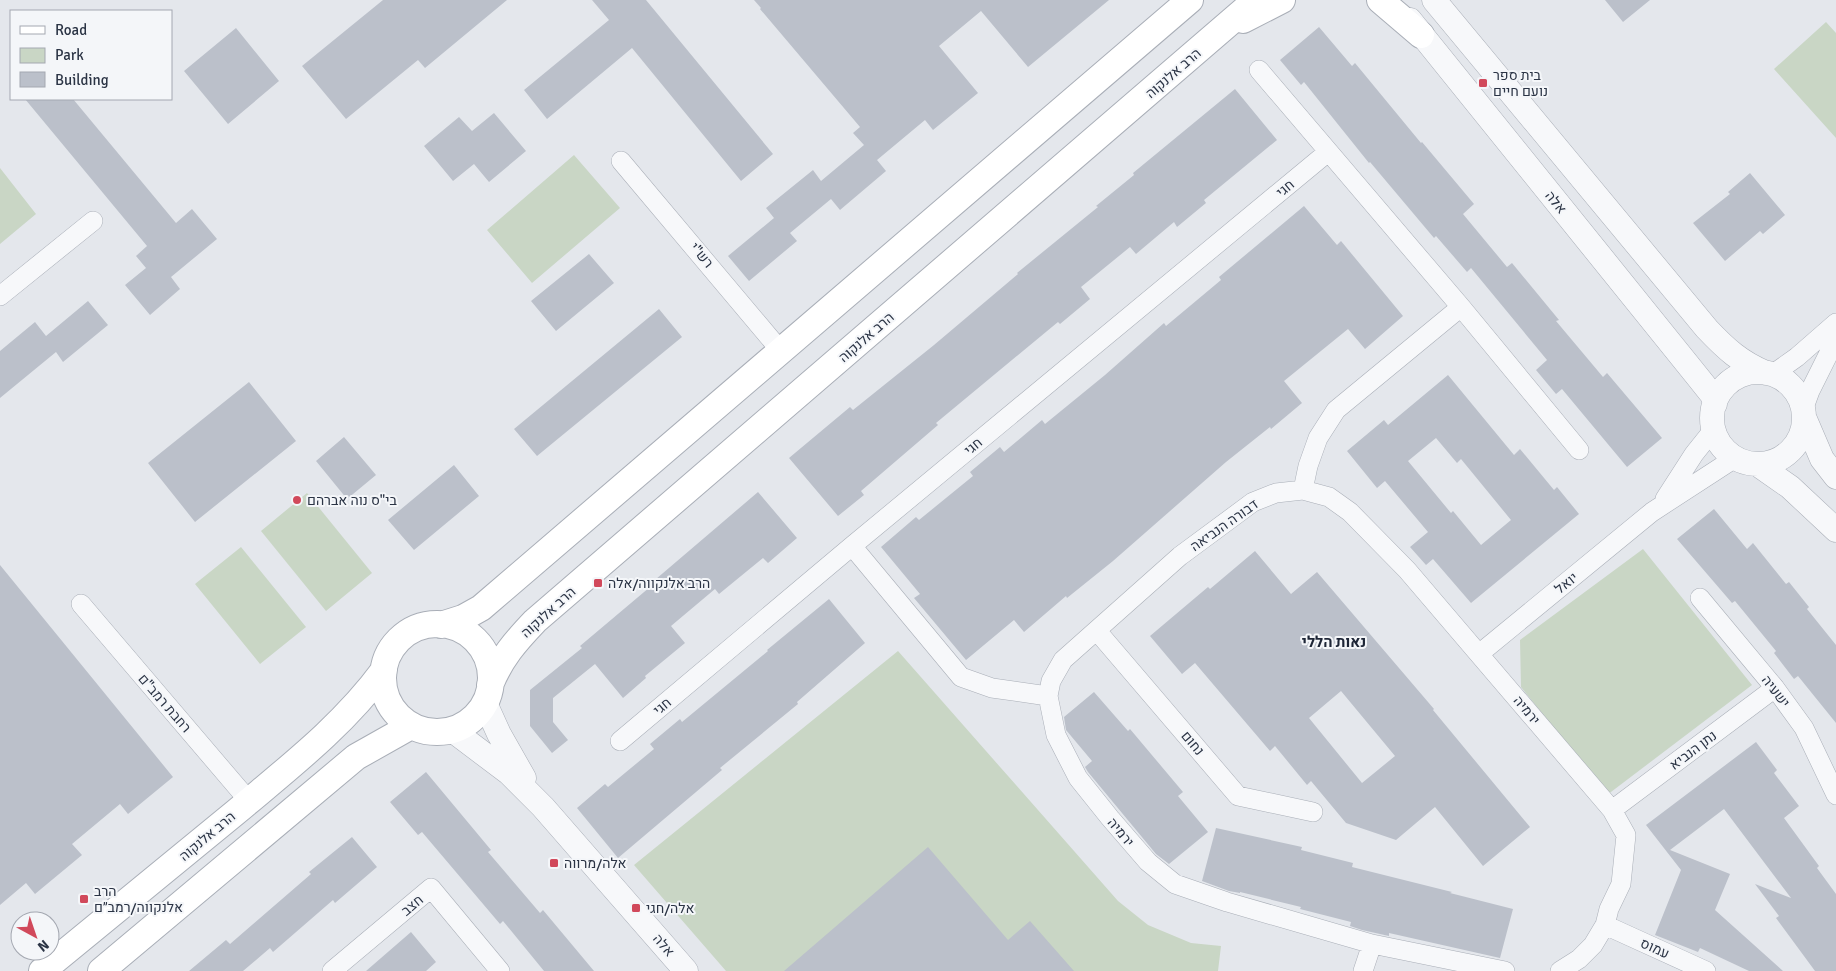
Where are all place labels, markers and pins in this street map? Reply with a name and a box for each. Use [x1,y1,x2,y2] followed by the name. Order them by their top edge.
[1493,67,1548,100] place label: בית ספר נועם חיים
[1477,77,1489,89] marker: בית ספר נועם חיים
[307,492,397,509] place label: בי"ס נוה אברהם
[291,494,303,506] marker: בי"ס נוה אברהם
[608,575,710,592] place label: הרב אלנקווה/אלה
[592,577,604,589] marker: הרב אלנקווה/אלה
[564,855,627,872] place label: אלה/מרווה
[548,857,560,869] marker: אלה/מרווה
[94,883,183,916] place label: הרב אלנקווה/רמב״ם
[78,893,90,905] marker: הרב אלנקווה/רמב״ם
[646,900,694,917] place label: אלה/חגי
[630,902,642,914] marker: אלה/חגי

